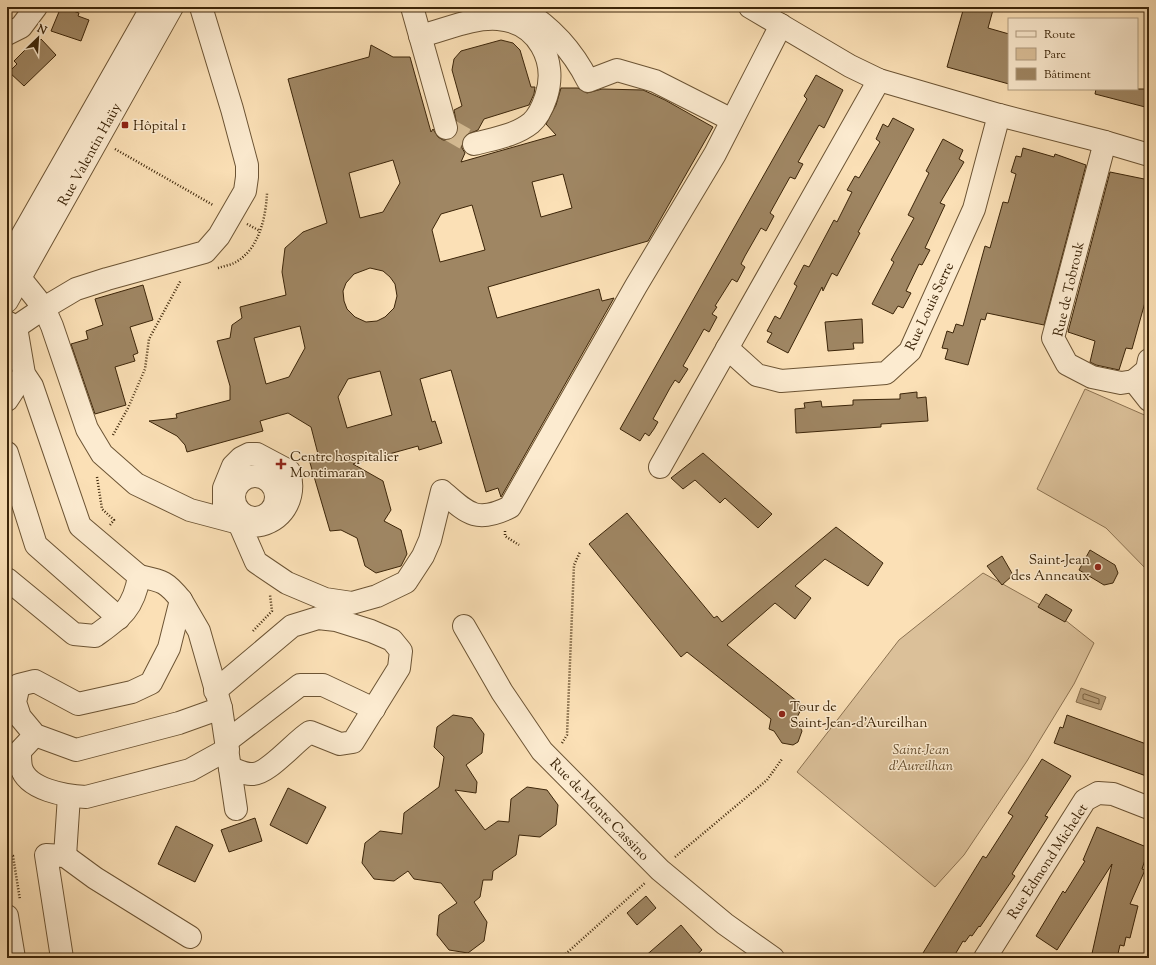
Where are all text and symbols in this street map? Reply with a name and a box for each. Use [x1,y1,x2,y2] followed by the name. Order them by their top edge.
[18,18,58,58] north arrow
[1008,18,1138,90] legend
[34,20,49,39] text: N
[1044,26,1076,44] text: Route
[1044,46,1066,64] text: Parc
[1044,66,1091,84] text: Bâtiment
[54,100,127,210] street label: Rue Valentin Haüy
[133,117,186,137] place label: Hôpital 1
[120,120,130,130] marker: Hôpital 1
[1049,240,1091,339] street label: Rue de Tobrouk
[902,259,960,354] street label: Rue Louis Serre
[290,448,400,484] place label: Centre hospitalier Montimaran
[275,458,287,470] marker: Centre hospitalier Montimaran
[1011,551,1090,587] place label: Saint-Jean des Anneaux
[1093,562,1103,572] marker: Saint-Jean des Anneaux
[790,698,927,734] place label: Tour de Saint-Jean-d'Aureilhan
[777,709,787,719] marker: Tour de Saint-Jean-d'Aureilhan
[889,741,954,777] park label: Saint-Jean d'Aureilhan
[544,755,653,866] street label: Rue de Monte Cassino
[1004,800,1094,924] street label: Rue Edmond Michelet

